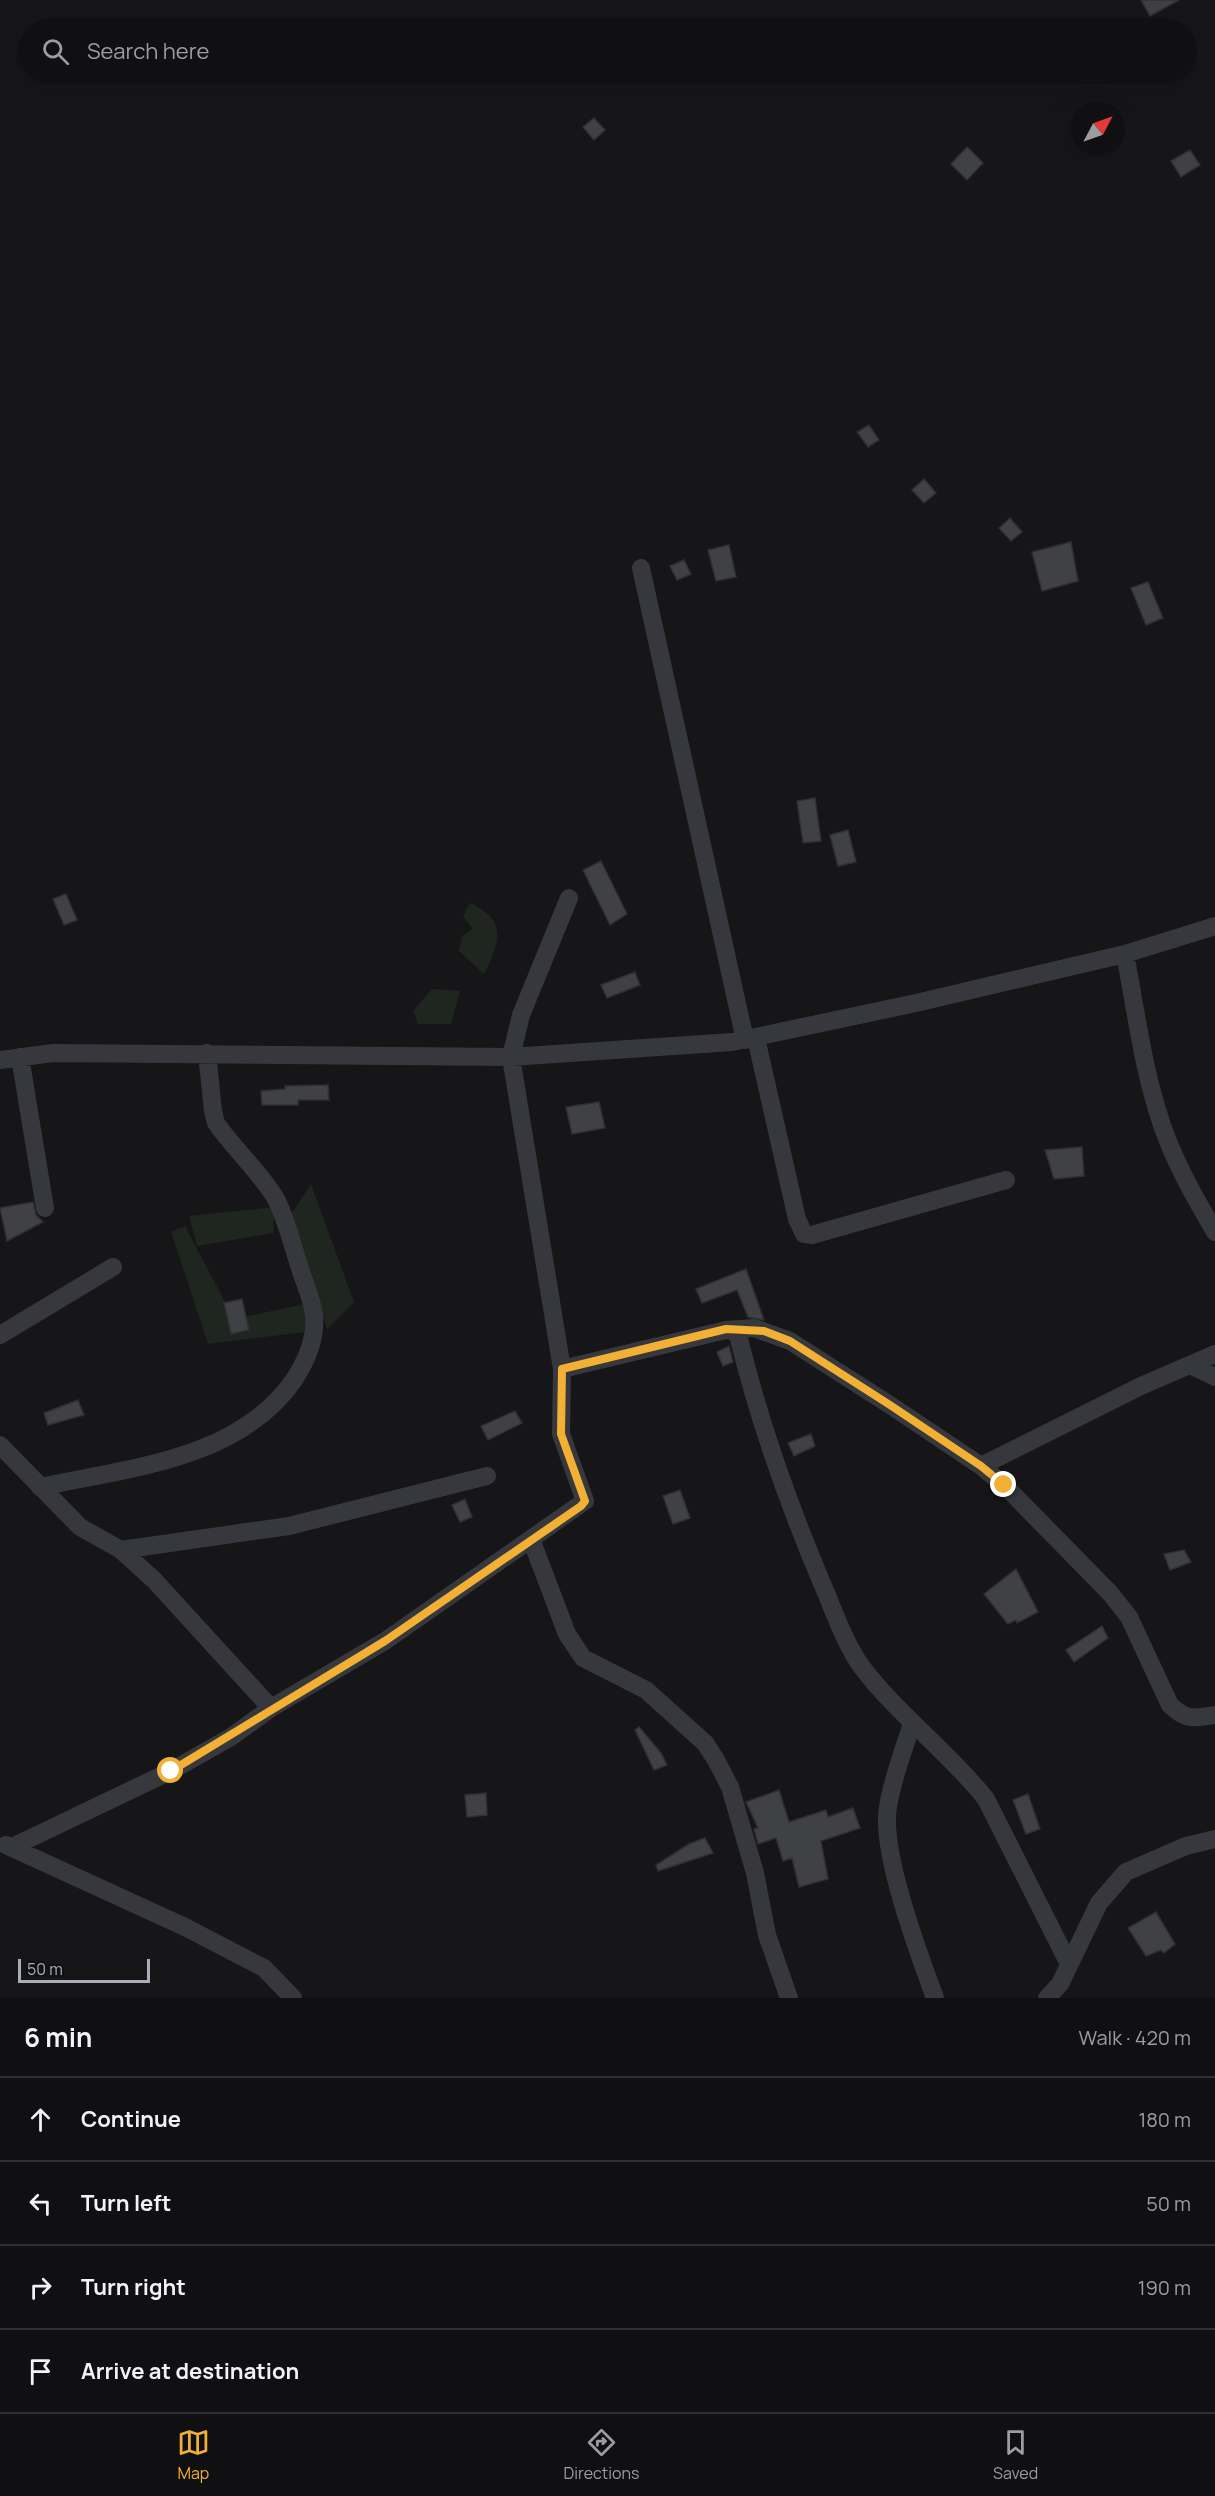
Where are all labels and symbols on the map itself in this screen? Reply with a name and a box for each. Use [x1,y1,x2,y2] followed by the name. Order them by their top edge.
[1071,102,1125,156] north arrow
[990,1471,1016,1497] route end
[157,1757,183,1783] route start
[18,1956,150,1984] scale bar

